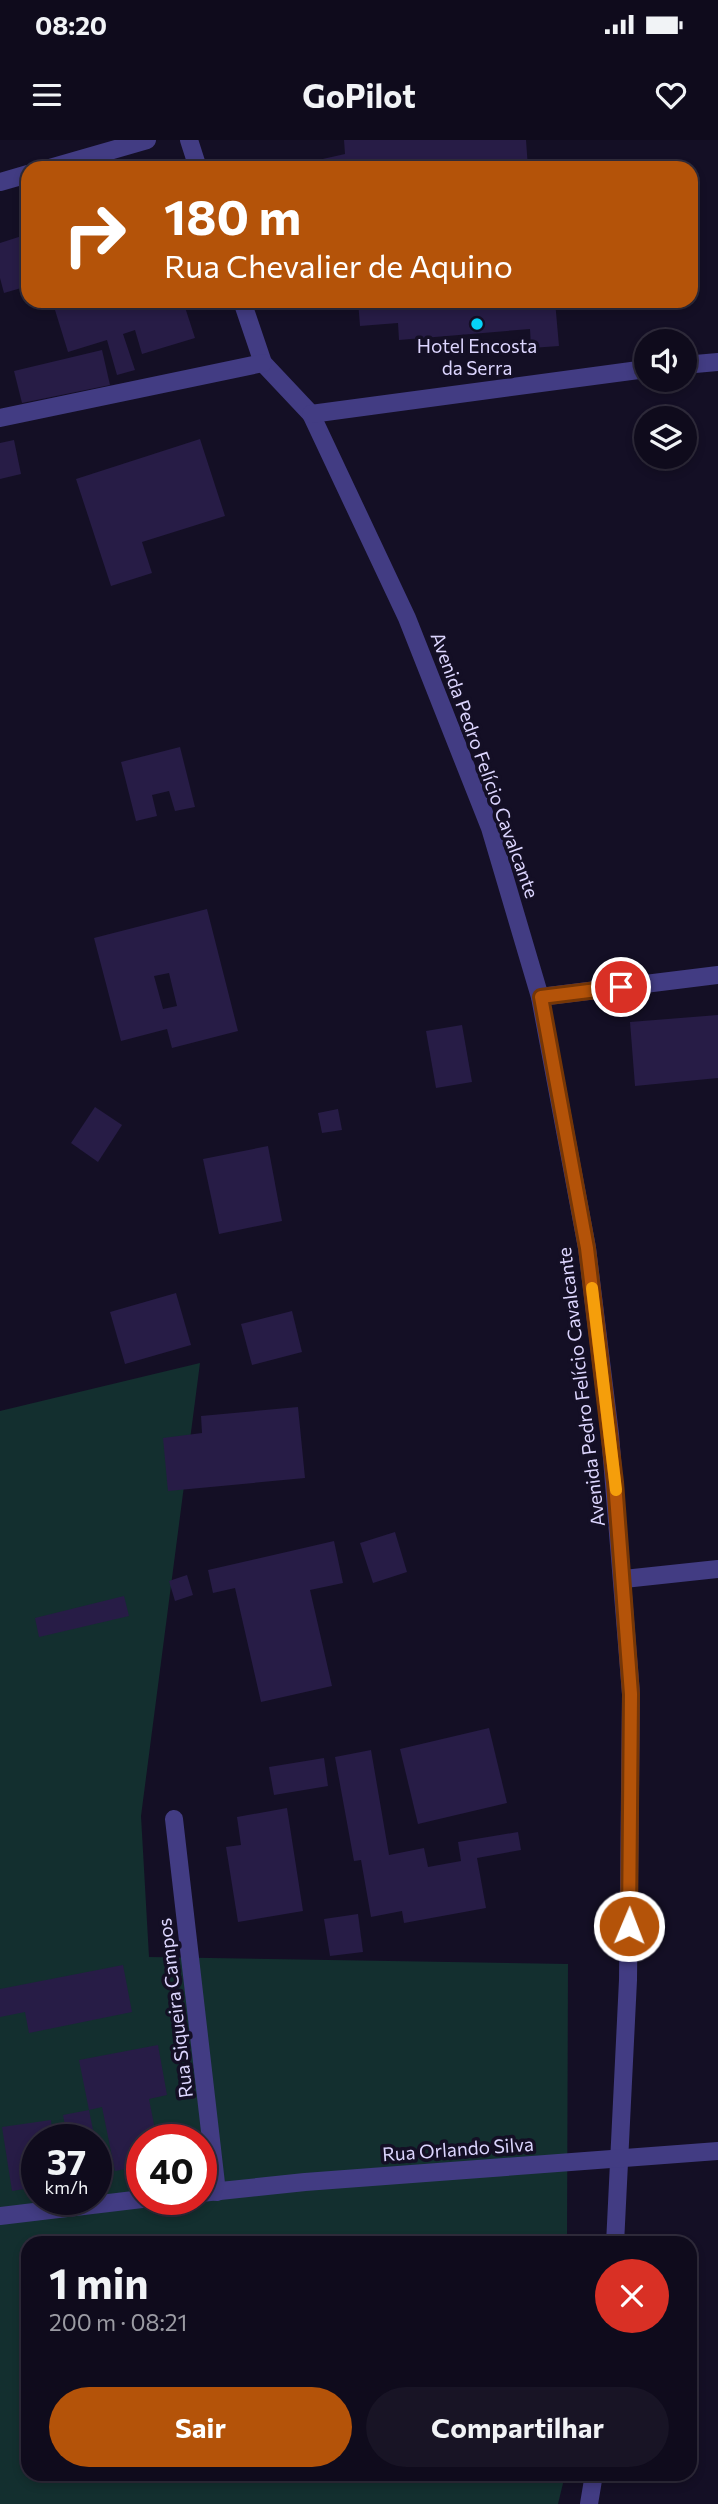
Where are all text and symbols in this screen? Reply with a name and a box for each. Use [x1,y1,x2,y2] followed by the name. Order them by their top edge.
[35,9,107,40] text: 08:20
[302,75,416,115] text: GoPilot
[28,76,66,114] icon: menu
[652,76,690,114] icon: heart
[164,185,301,245] text: 180 m
[49,189,140,280] icon: right
[164,245,513,285] text: Rua Chevalier de Aquino
[469,316,485,332] marker: Hotel Encosta da Serra
[634,329,697,469] map controls
[634,329,697,392] button: sound
[417,334,537,379] place label: Hotel Encosta da Serra
[634,406,697,469] button: layers
[427,629,544,901] street label: Avenida Pedro Felício Cavalcante
[591,957,651,1017] pin
[602,968,640,1006] icon: arrive
[552,1246,609,1528] street label: Avenida Pedro Felício Cavalcante
[592,1889,666,1963] position arrow
[152,1917,197,2099] street label: Rua Siqueira Campos
[126,2124,217,2215] speed limit sign: 40
[381,2132,535,2165] street label: Rua Orlando Silva
[47,2139,86,2182] text: 37
[45,2176,88,2198] text: km/h
[49,2256,149,2308] text: 1 min
[595,2259,669,2333] button: close
[49,2308,187,2336] text: 200 m · 08:21
[49,2387,352,2467] button: Sair
[366,2387,669,2467] button: Compartilhar

